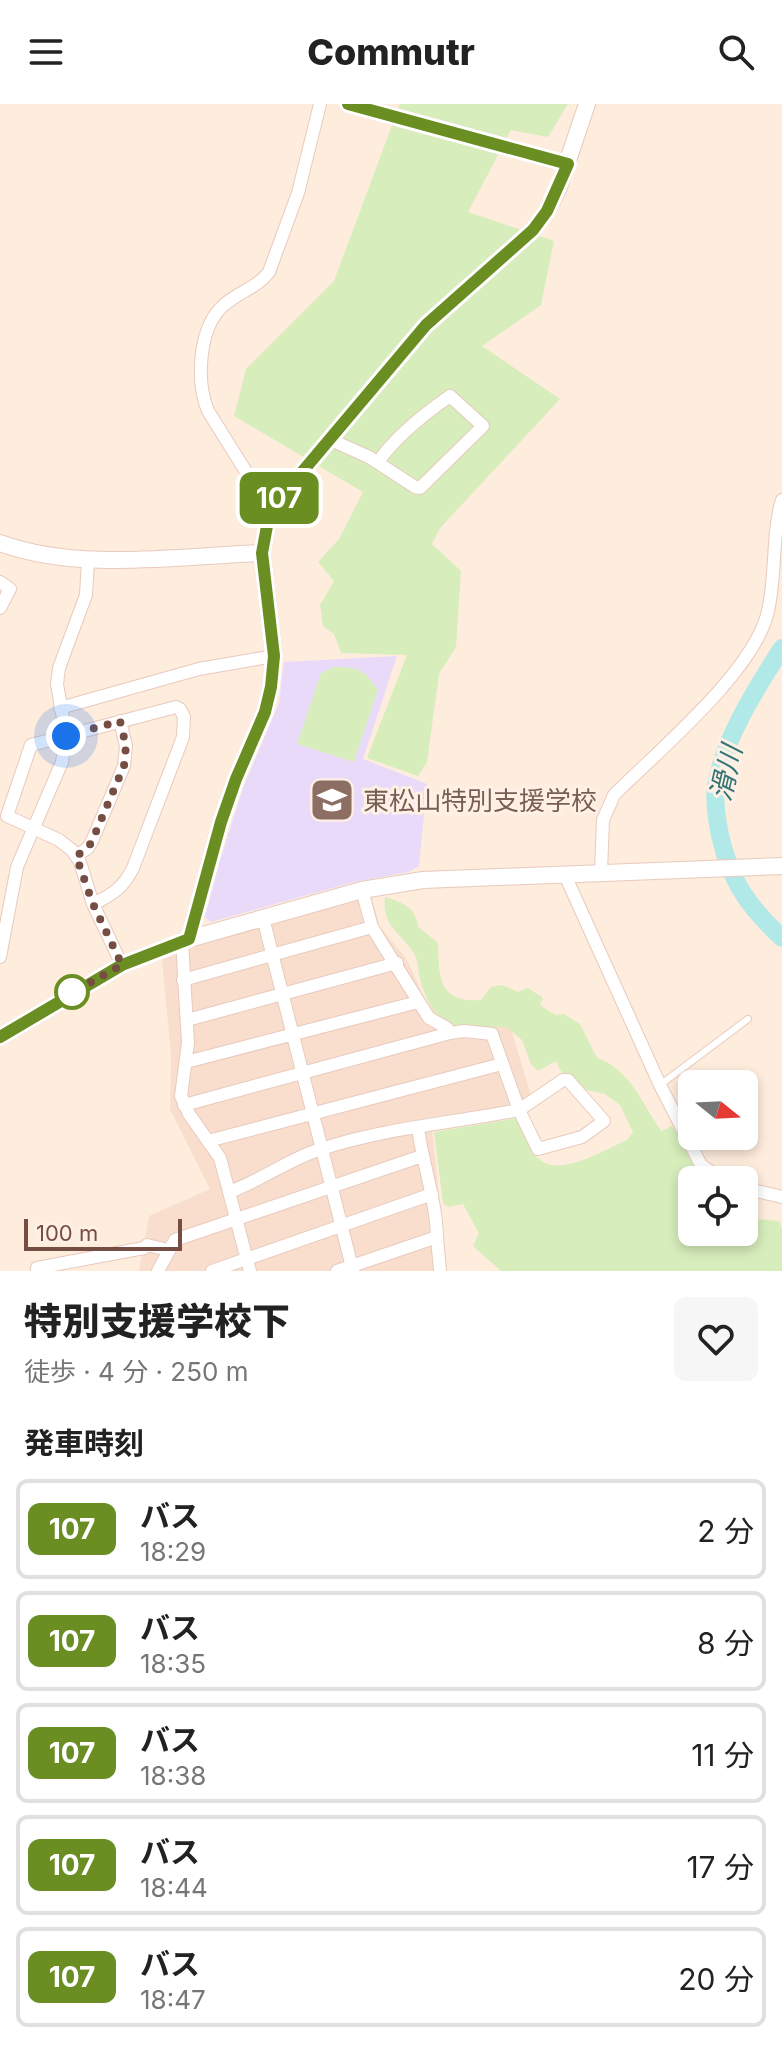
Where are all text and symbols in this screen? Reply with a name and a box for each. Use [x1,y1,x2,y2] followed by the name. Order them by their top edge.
[24,30,68,74] icon: menu
[307,30,475,74] text: Commutr
[714,30,758,74] icon: search
[233,472,325,524] line badge: 107
[256,481,302,515] text: 107
[46,716,86,756] your location
[703,739,750,804] water label: 滑川
[308,776,356,824] school or university icon: 東松山特別支援学校
[363,785,597,816] place label: 東松山特別支援学校
[55,975,89,1009] unlabelled marker
[678,1070,758,1150] north arrow
[678,1070,758,1246] map controls
[678,1166,758,1246] button: locate
[24,1215,182,1251] scale bar
[36,1220,98,1246] text: 100 m
[674,1297,758,1381] button: heart
[24,1298,290,1344] text: 特別支援学校下
[24,1356,249,1387] text: 徒歩 · 4 分 · 250 m
[24,1425,144,1461] text: 発車時刻
[140,1498,200,1534] text: バス
[49,1512,95,1546] text: 107
[697,1513,754,1549] text: 2 分
[140,1536,206,1567] text: 18:29
[140,1610,200,1646] text: バス
[49,1624,95,1658] text: 107
[697,1625,754,1661] text: 8 分
[140,1648,206,1679] text: 18:35
[140,1722,200,1758] text: バス
[49,1736,95,1770] text: 107
[691,1737,754,1773] text: 11 分
[140,1760,206,1791] text: 18:38
[140,1834,200,1870] text: バス
[49,1848,95,1882] text: 107
[686,1849,754,1885] text: 17 分
[140,1872,208,1903] text: 18:44
[140,1946,200,1982] text: バス
[49,1960,95,1994] text: 107
[678,1961,754,1997] text: 20 分
[140,1984,206,2015] text: 18:47

